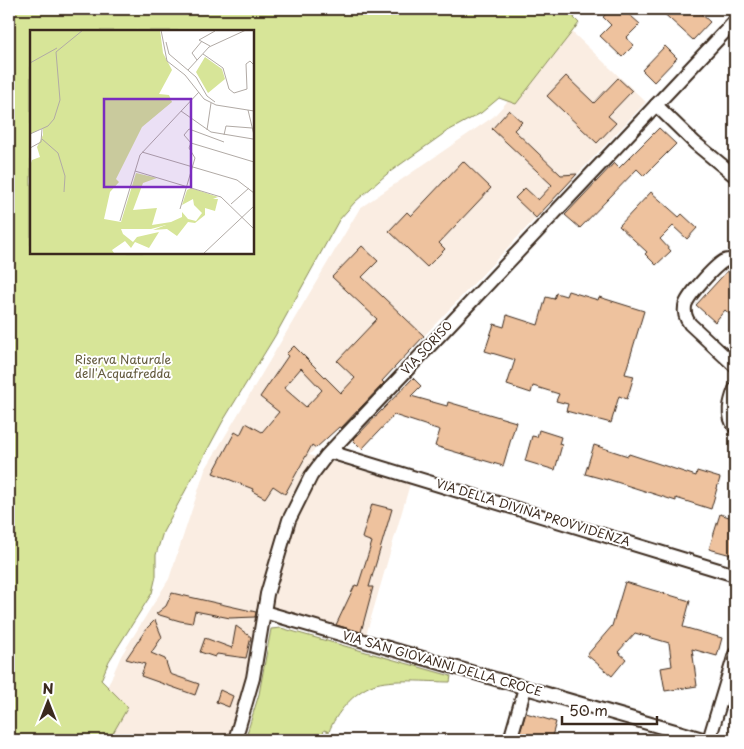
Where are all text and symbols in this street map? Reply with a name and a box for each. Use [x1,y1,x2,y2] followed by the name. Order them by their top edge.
[30,30,254,254] inset map
[396,316,456,378] street label: VIA SORISO
[75,350,172,382] park label: Riserva Naturale dell'Acquafredda
[434,474,633,550] street label: VIA DELLA DIVINA PROVVIDENZA
[340,626,544,700] street label: VIA SAN GIOVANNI DELLA CROCE
[22,676,72,726] north arrow
[42,678,54,699] text: N
[562,694,656,726] scale bar
[569,698,608,721] text: 50 m

